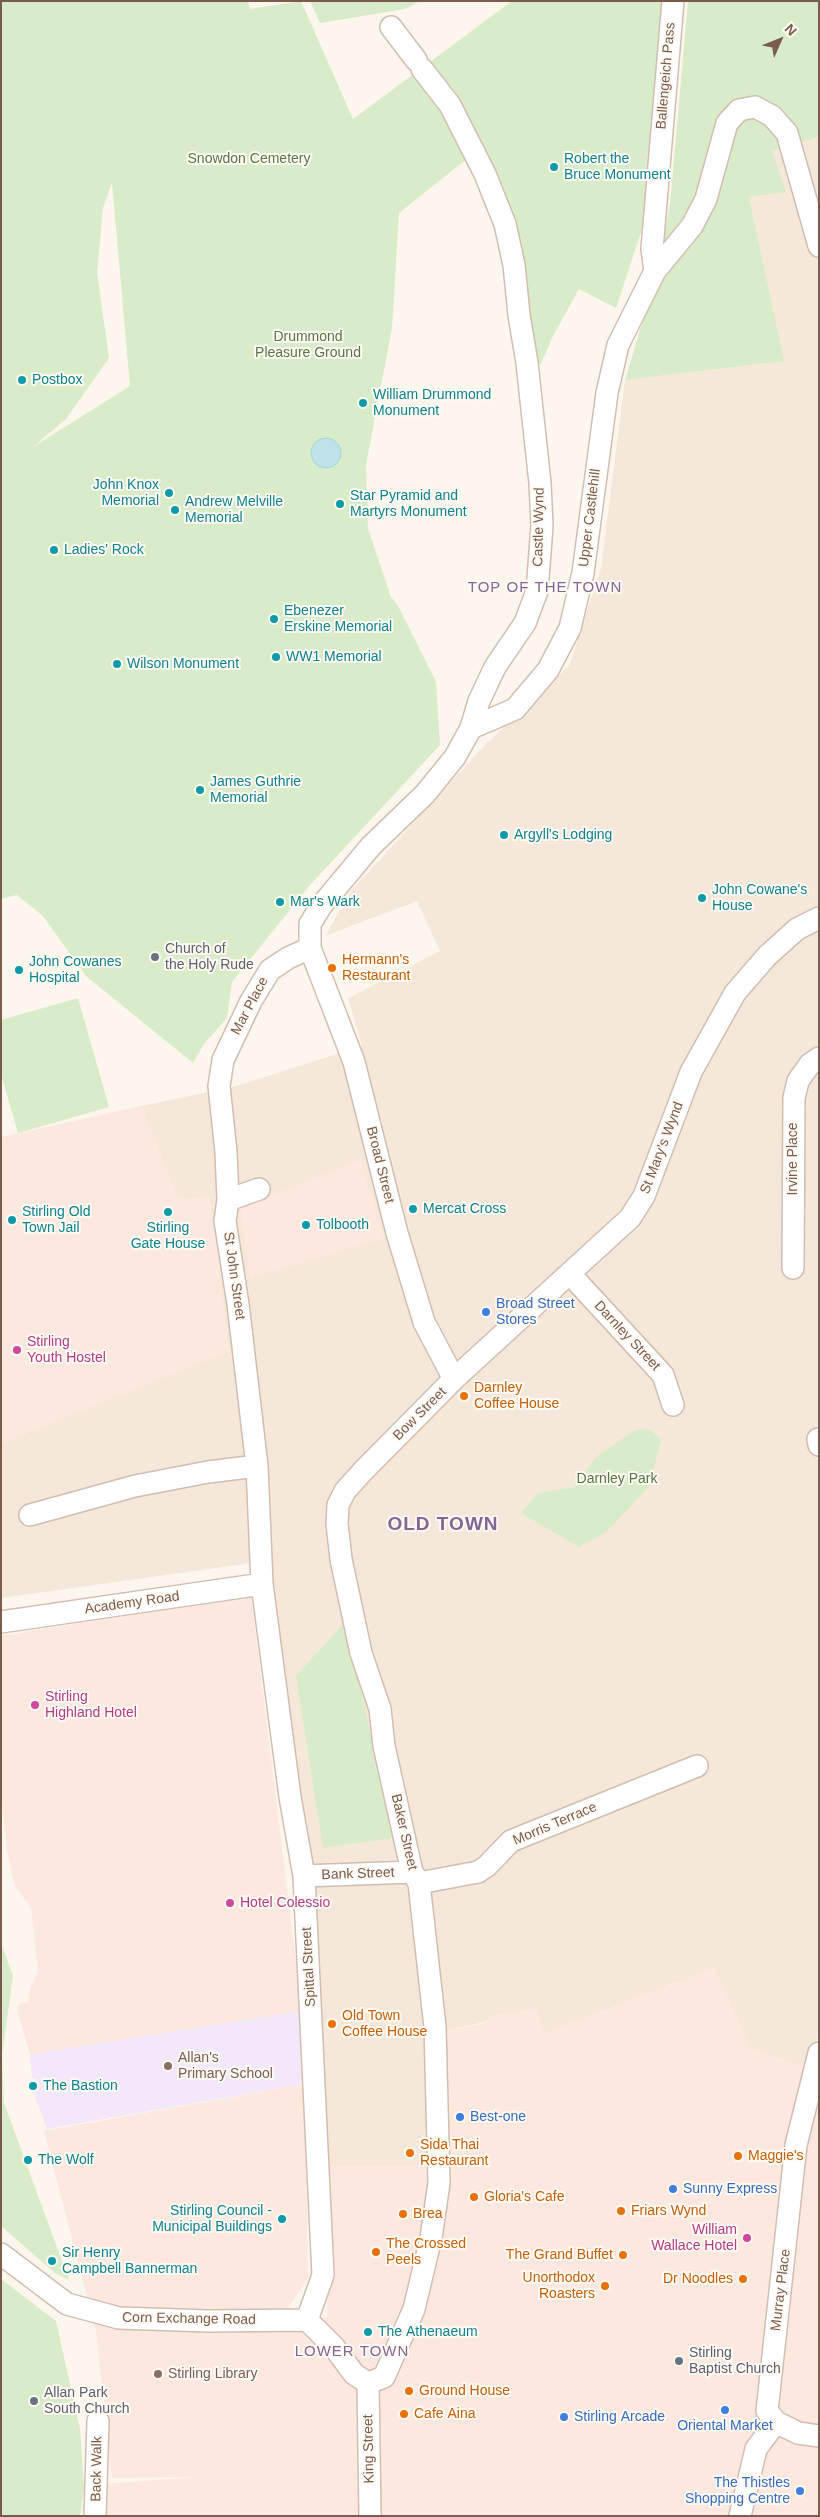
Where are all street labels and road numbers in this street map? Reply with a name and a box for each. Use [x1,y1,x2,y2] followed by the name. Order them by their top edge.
[653,22,679,130] street label: Ballengeich Pass
[576,468,604,568] street label: Upper Castlehill
[530,487,548,567] street label: Castle Wynd
[228,974,272,1038] street label: Mar Place
[637,1099,687,1197] street label: St Mary's Wynd
[785,1122,801,1196] street label: Irvine Place
[362,1125,398,1205] street label: Broad Street
[220,1231,248,1321] street label: St John Street
[590,1298,664,1374] street label: Darnley Street
[390,1384,450,1444] street label: Bow Street
[83,1588,181,1618] street label: Academy Road
[387,1792,421,1872] street label: Baker Street
[511,1799,599,1849] street label: Morris Terrace
[321,1864,395,1884] street label: Bank Street
[299,1927,319,2007] street label: Spittal Street
[768,2248,794,2332] street label: Murray Place
[122,2309,256,2329] street label: Corn Exchange Road
[360,2414,378,2484] street label: King Street
[88,2436,106,2502] street label: Back Walk

